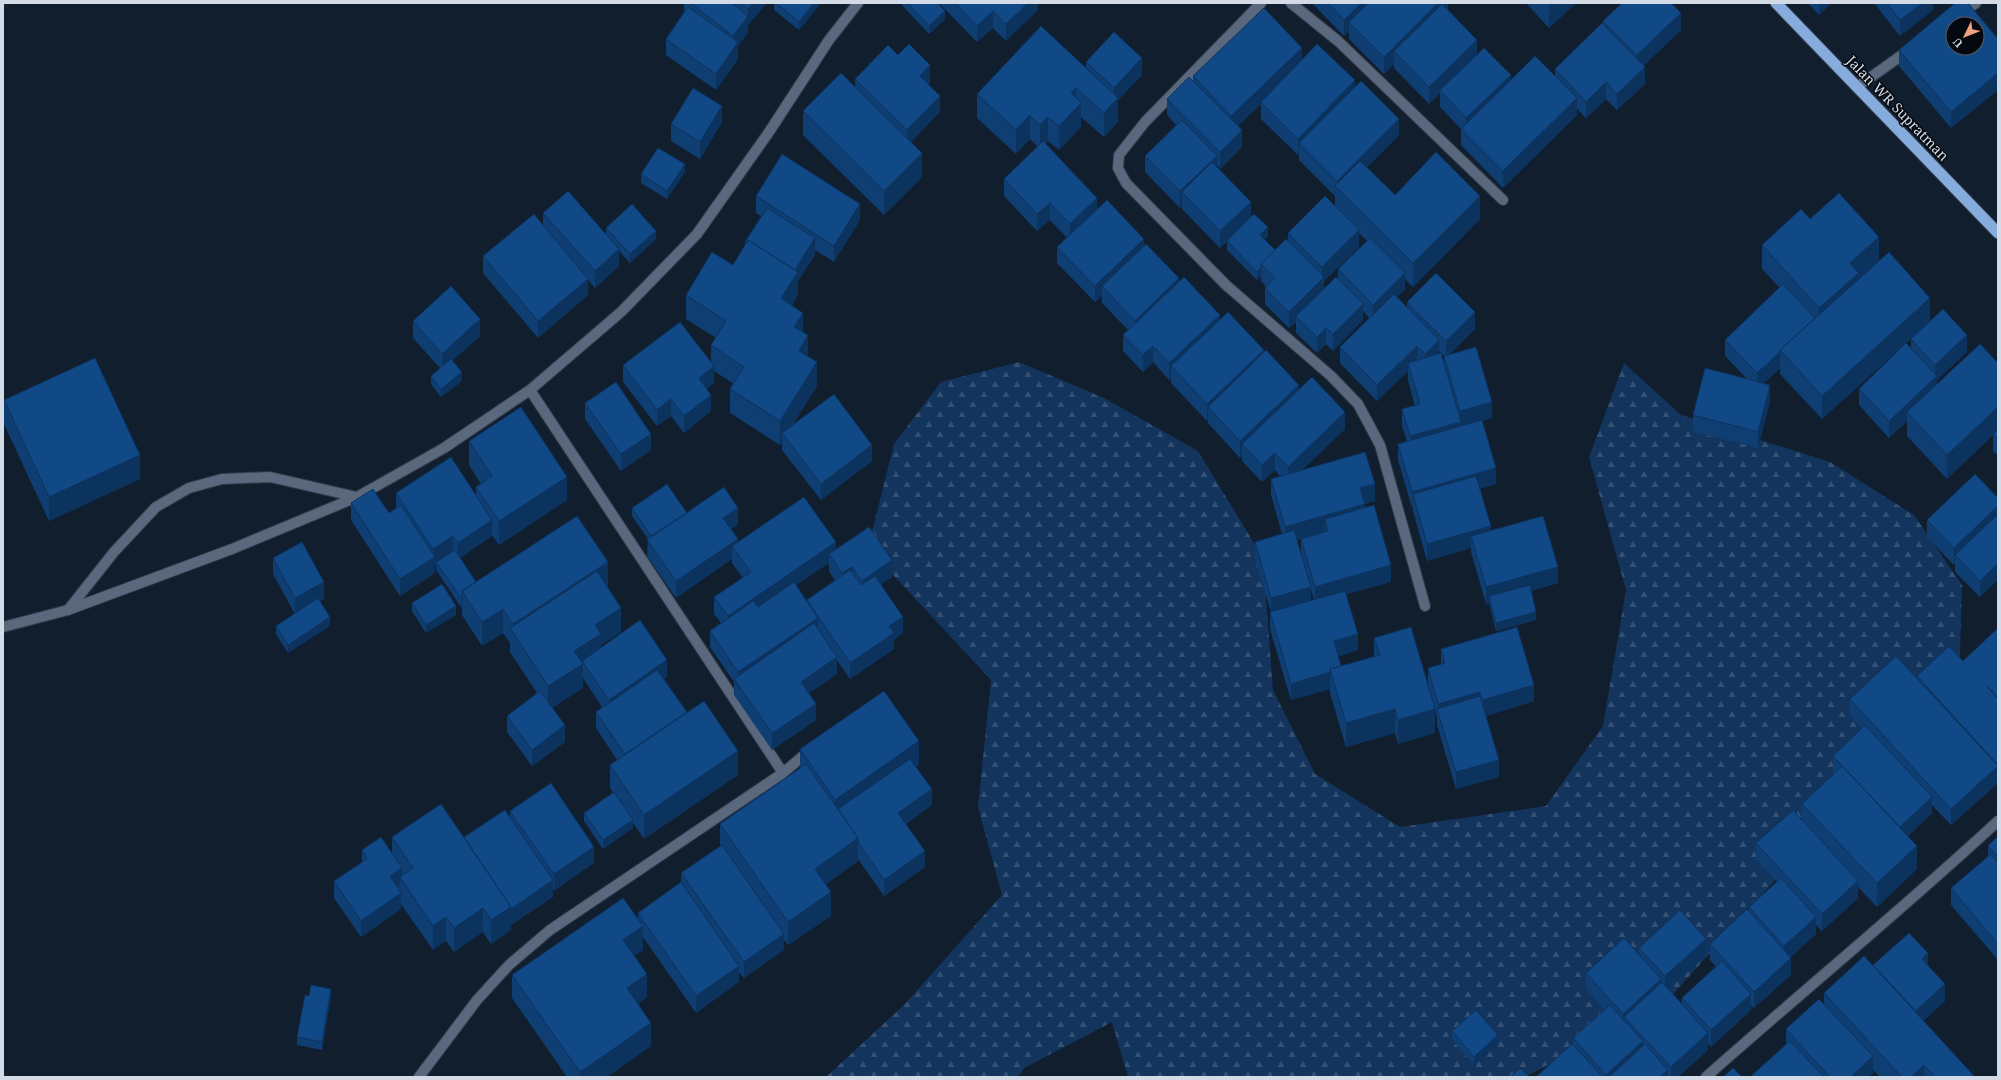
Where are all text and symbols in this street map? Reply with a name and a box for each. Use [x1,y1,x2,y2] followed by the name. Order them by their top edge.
[1945,16,1985,56] north arrow
[1949,34,1966,51] text: U
[1842,50,1953,165] street label: Jalan WR Supratman

